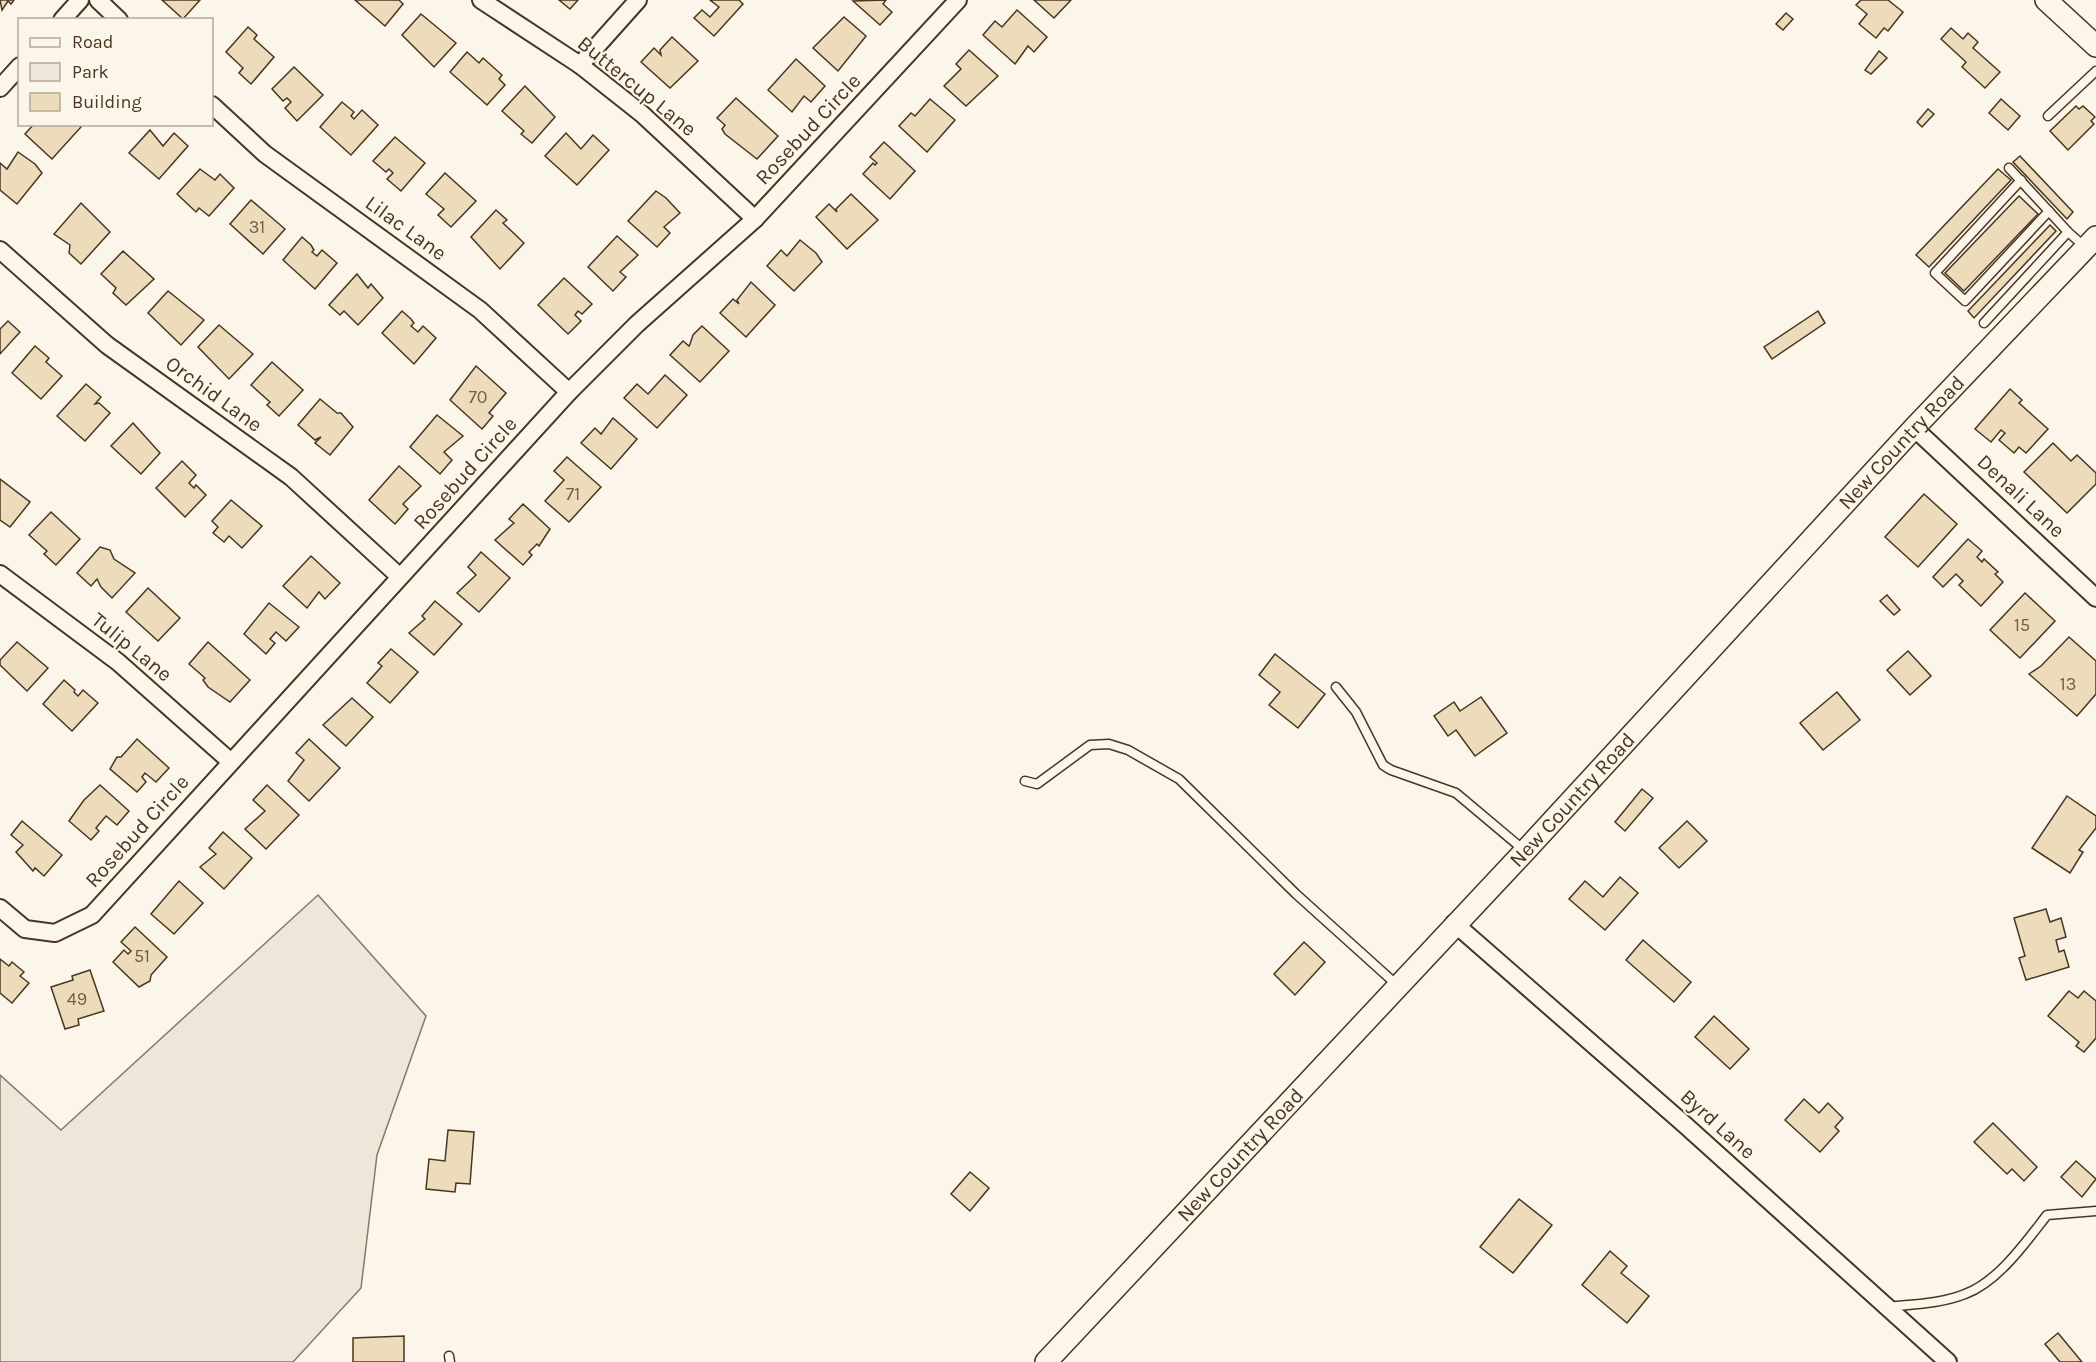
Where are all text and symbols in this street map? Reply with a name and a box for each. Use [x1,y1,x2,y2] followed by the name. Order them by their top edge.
[18,18,213,126] legend
[72,31,113,53] text: Road
[573,31,701,141] street label: Buttercup Lane
[72,61,109,83] text: Park
[750,69,866,189] street label: Rosebud Circle
[72,91,142,113] text: Building
[361,191,451,265] street label: Lilac Lane
[249,216,265,238] house number: 31
[161,351,267,437] street label: Orchid Lane
[1833,371,1969,514] street label: New Country Road
[468,386,488,408] house number: 70
[408,412,522,534] street label: Rosebud Circle
[1972,449,2070,543] street label: Denali Lane
[566,483,580,505] house number: 71
[87,607,177,687] street label: Tulip Lane
[2014,614,2030,636] house number: 15
[2060,673,2076,695] house number: 13
[1504,728,1640,872] street label: New Country Road
[80,770,194,892] street label: Rosebud Circle
[134,945,150,967] house number: 51
[67,988,87,1010] house number: 49
[1172,1083,1308,1226] street label: New Country Road
[1676,1084,1760,1164] street label: Byrd Lane

